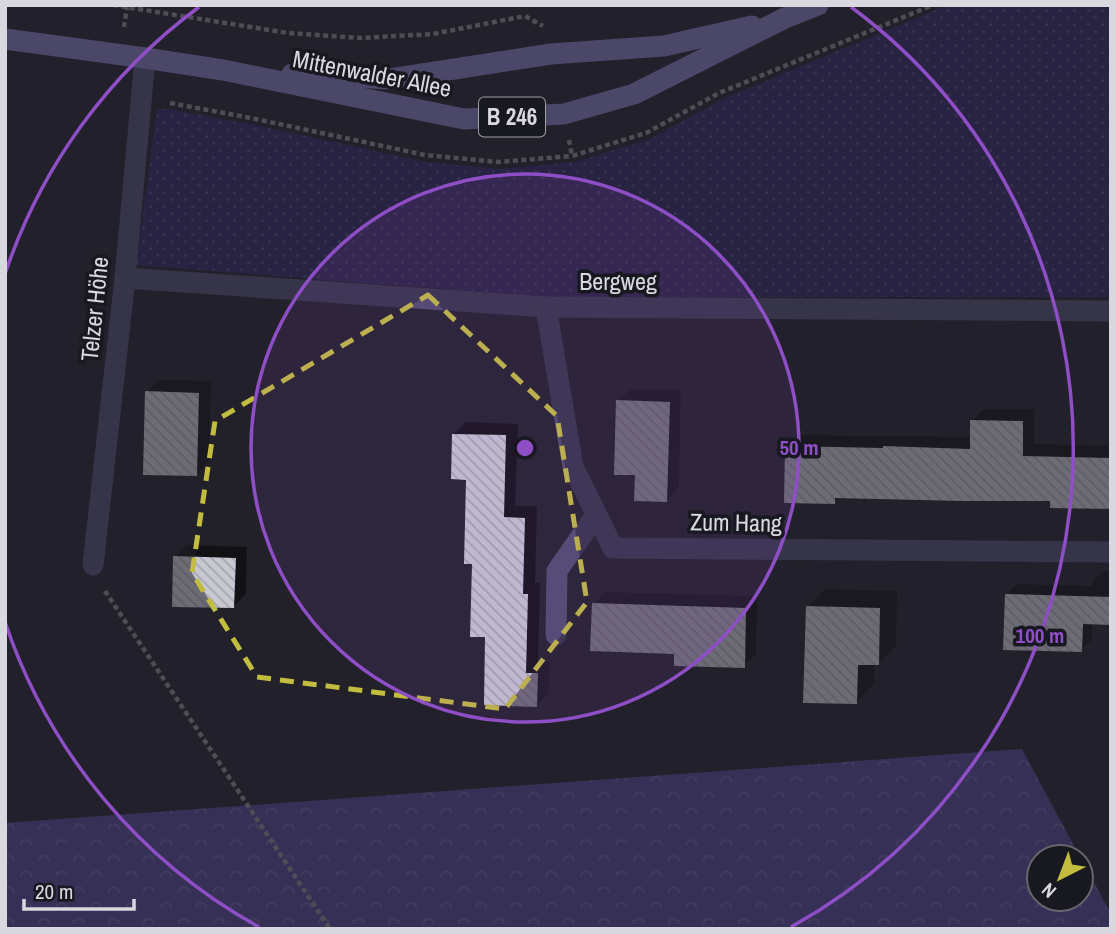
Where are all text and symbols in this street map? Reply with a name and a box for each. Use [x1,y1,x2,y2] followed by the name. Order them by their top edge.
[290,42,454,104] street label: Mittenwalder Allee
[479,98,545,136] road number: B 246
[73,255,115,363] street label: Telzer Höhe
[579,265,657,297] street label: Bergweg
[779,433,819,462] text: 50 m
[513,436,537,460] centre of rings
[690,505,782,539] street label: Zum Hang
[1016,621,1064,650] text: 100 m
[1025,843,1095,913] north arrow
[24,867,135,911] scale bar
[35,877,73,906] text: 20 m
[1036,877,1062,904] text: N

